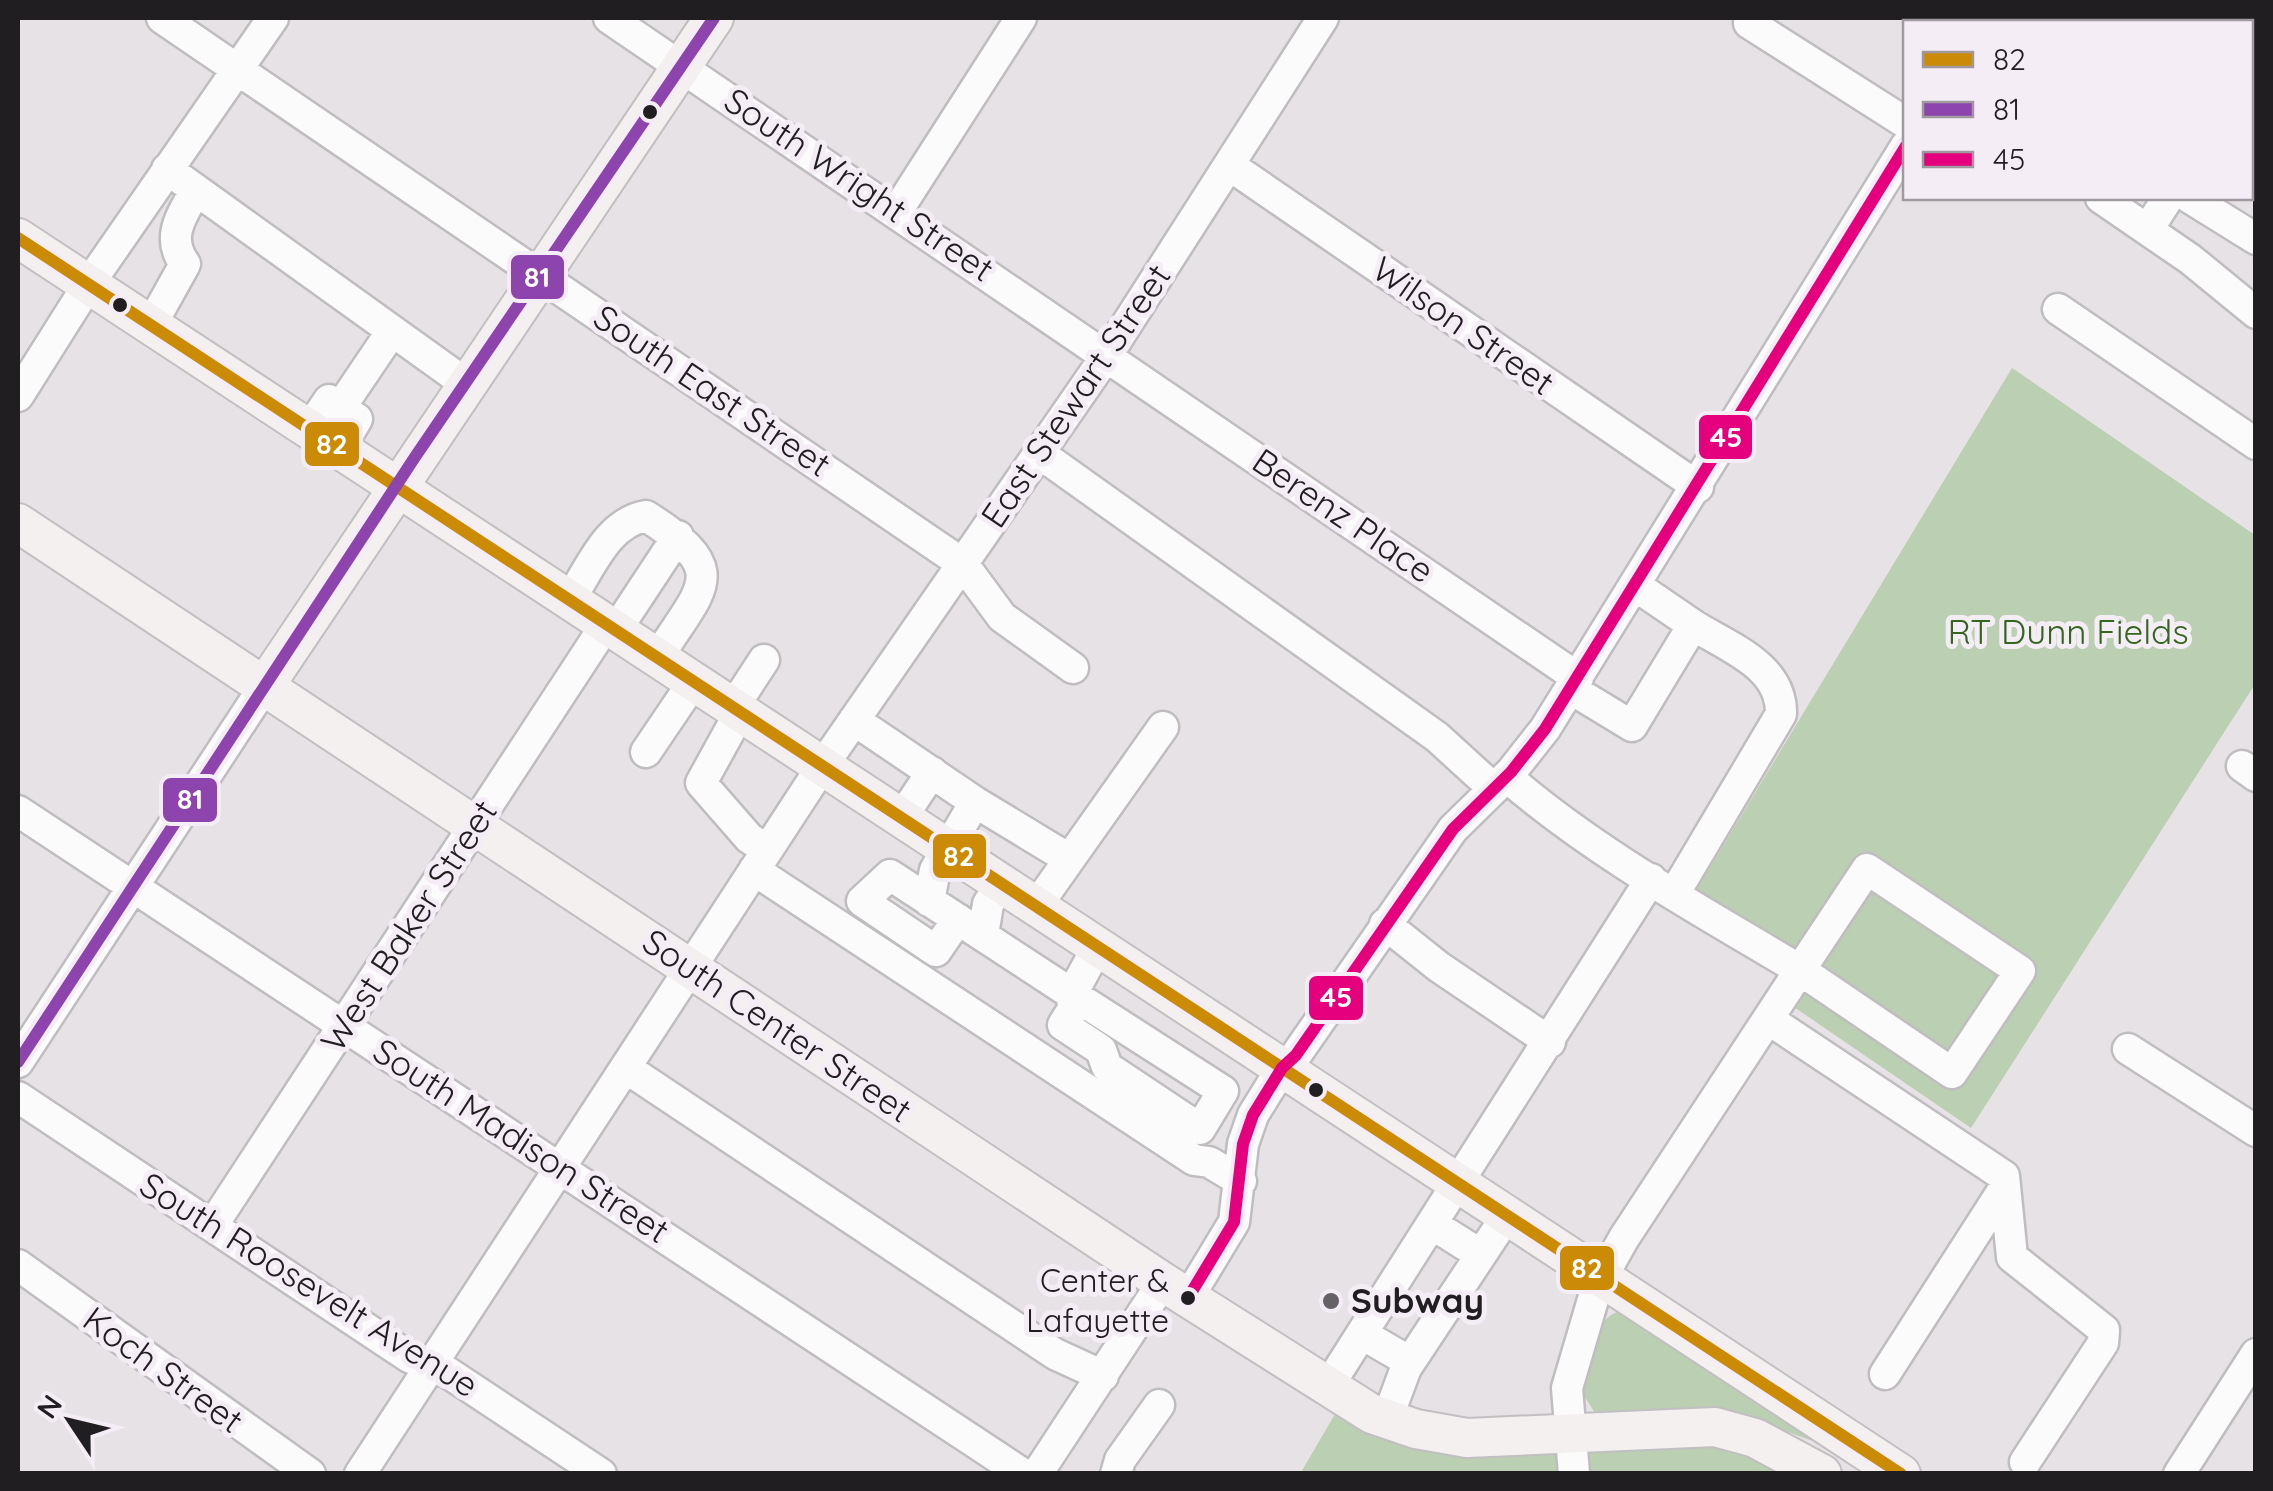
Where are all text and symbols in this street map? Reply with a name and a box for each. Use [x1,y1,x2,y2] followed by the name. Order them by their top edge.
[1903,20,2253,200] legend
[1993,40,2026,78] text: 82
[716,78,1003,291] street label: South Wright Street
[1993,90,2020,128] text: 81
[640,102,660,122] unlabelled marker
[1993,140,2025,178] text: 45
[1364,246,1563,404] street label: Wilson Street
[509,253,566,301] line badge: 81
[971,255,1180,536] street label: East Stewart Street
[524,259,550,294] text: 81
[110,295,130,315] unlabelled marker
[586,295,840,486] street label: South East Street
[1697,413,1754,461] line badge: 45
[1710,419,1742,454] text: 45
[303,420,361,468] line badge: 82
[316,426,348,461] text: 82
[1244,438,1443,592] street label: Berenz Place
[1947,609,2189,653] park label: RT Dunn Fields
[161,776,219,824] line badge: 81
[177,781,203,816] text: 81
[310,791,506,1060] street label: West Baker Street
[931,832,988,880] line badge: 82
[943,838,975,873] text: 82
[635,919,920,1131] street label: South Center Street
[1307,974,1365,1022] line badge: 45
[1320,979,1352,1014] text: 45
[365,1028,678,1252] street label: South Madison Street
[1306,1080,1326,1100] unlabelled marker
[132,1162,487,1406] street label: South Roosevelt Avenue
[1558,1244,1616,1292] line badge: 82
[1571,1250,1603,1285] text: 82
[1026,1260,1169,1340] place label: Center & Lafayette
[1351,1278,1484,1322] place label: Subway
[1178,1288,1198,1308] marker: Center & Lafayette
[1320,1290,1342,1312] marker: Subway
[75,1296,252,1442] street label: Koch Street
[20,1371,120,1471] north arrow
[29,1388,69,1425] text: N

